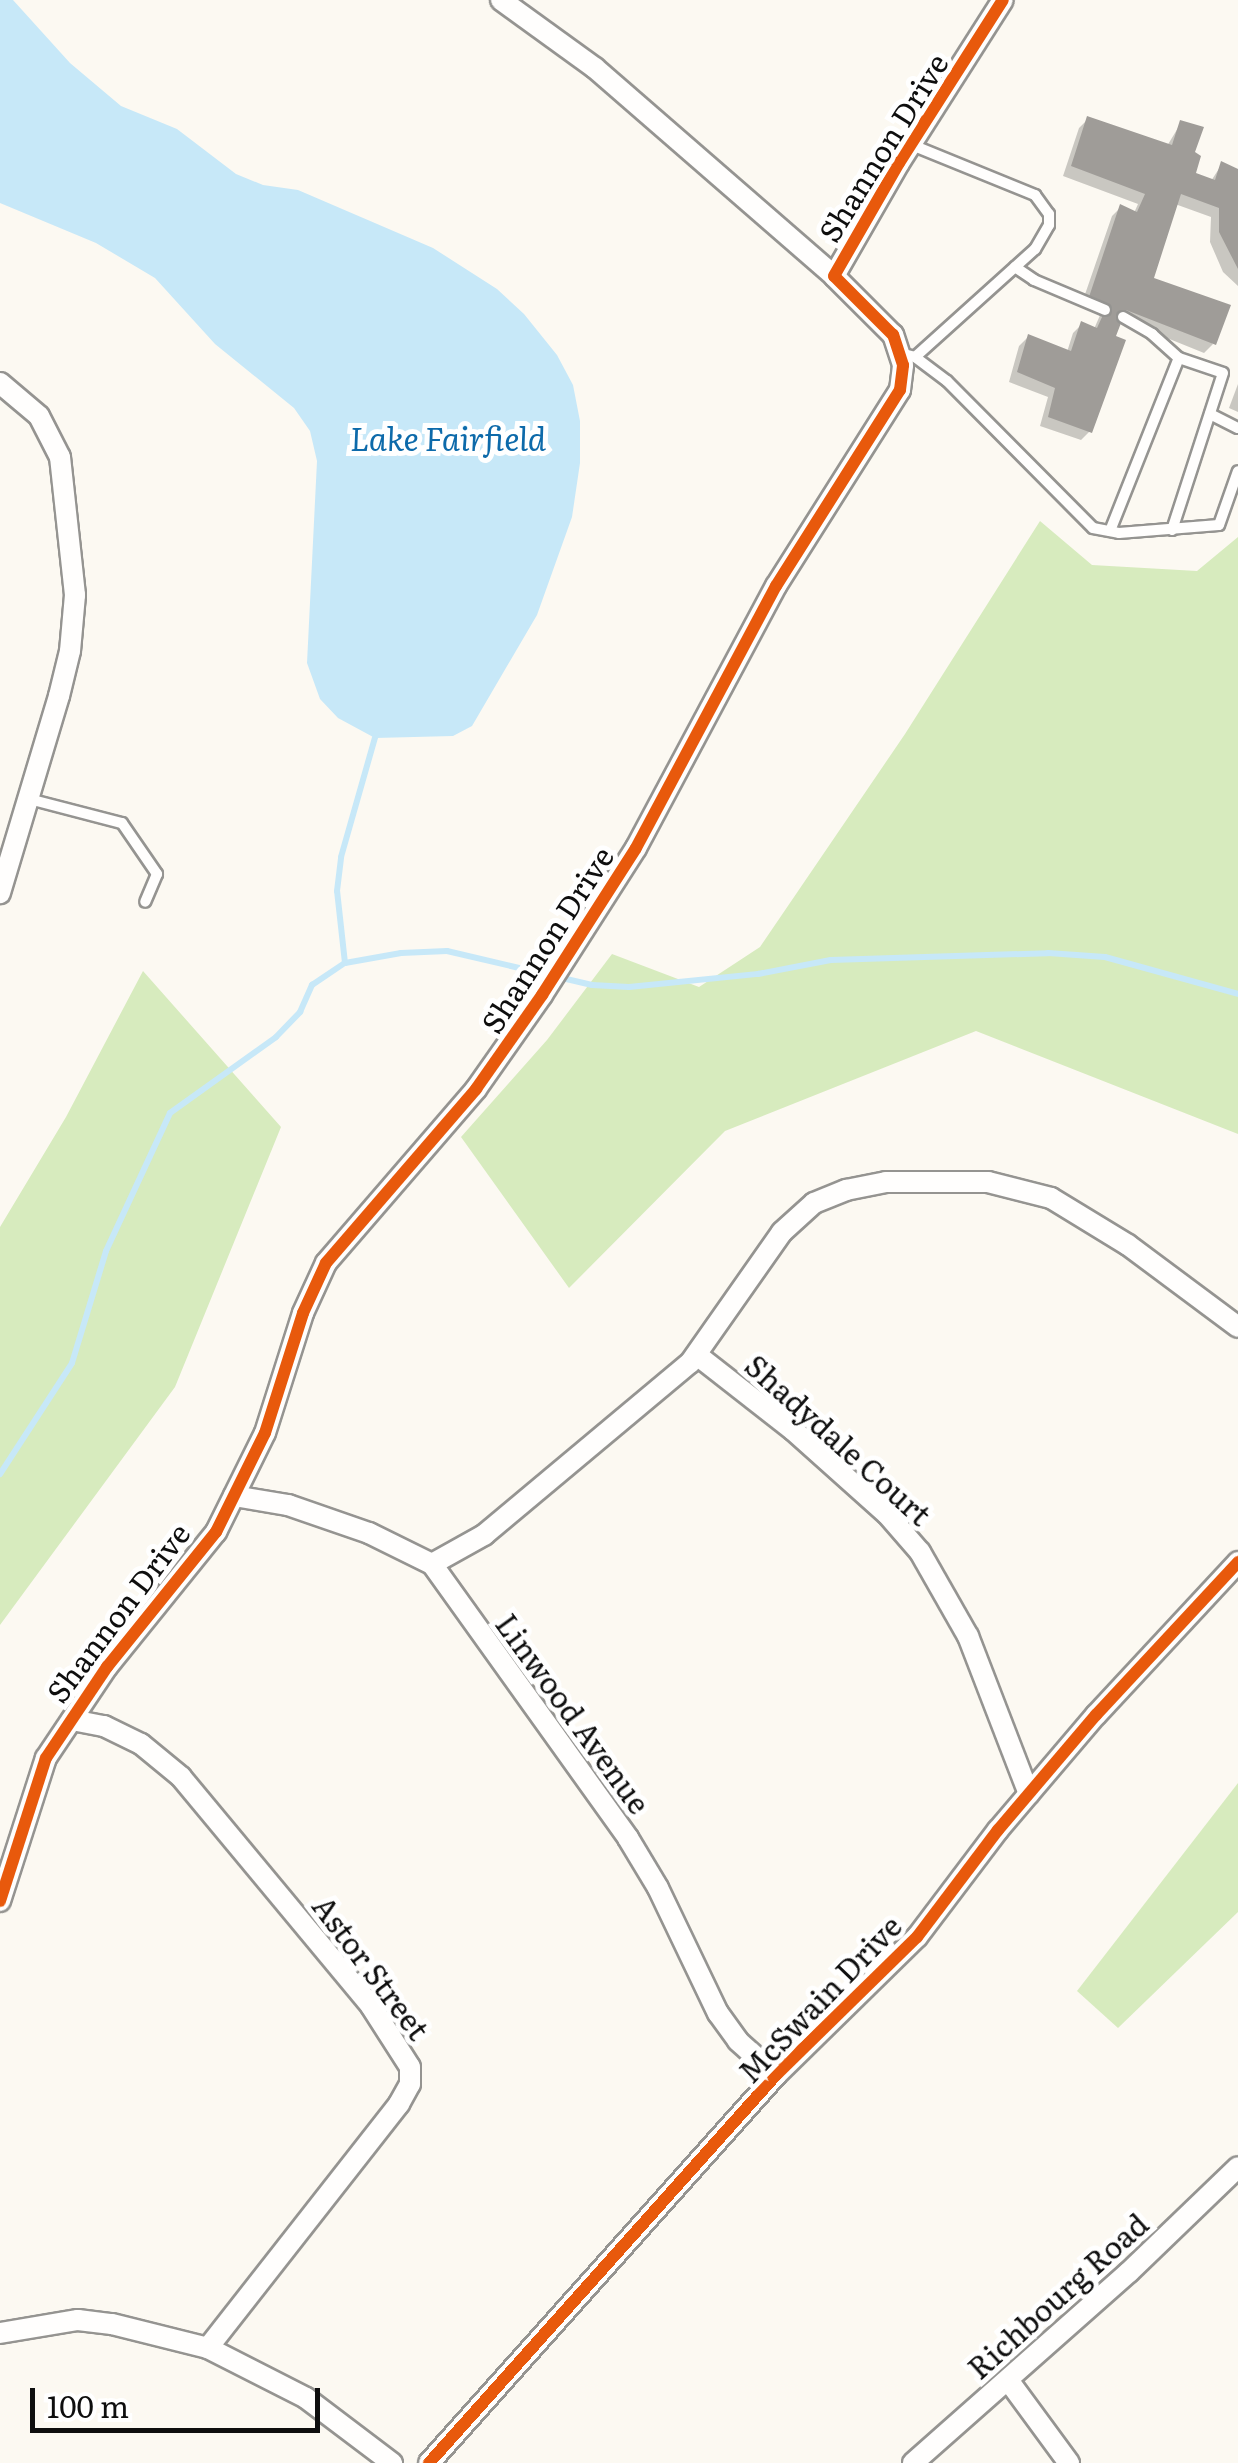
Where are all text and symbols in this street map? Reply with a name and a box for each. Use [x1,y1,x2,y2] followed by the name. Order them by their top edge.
[810,46,954,248] street label: Shannon Drive
[350,418,546,456] water label: Lake Fairfield
[472,839,620,1039] street label: Shannon Drive
[739,1346,939,1532] street label: Shadydale Court
[38,1515,196,1709] street label: Shannon Drive
[489,1606,659,1820] street label: Linwood Avenue
[306,1888,438,2046] street label: Astor Street
[730,1907,908,2089] street label: McSwain Drive
[960,2205,1154,2385] street label: Richbourg Road
[35,2368,325,2430] scale bar
[47,2383,129,2427] text: 100 m

